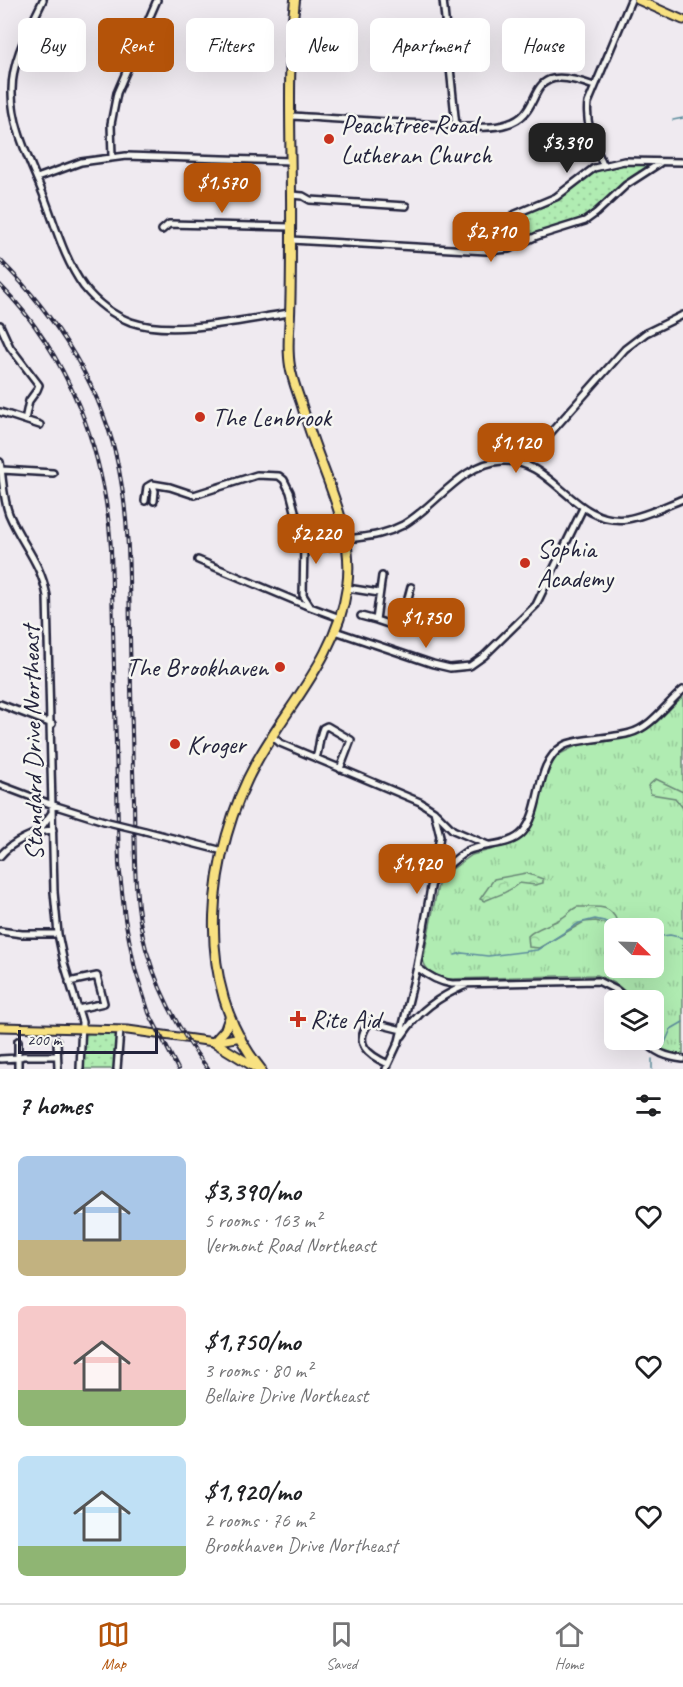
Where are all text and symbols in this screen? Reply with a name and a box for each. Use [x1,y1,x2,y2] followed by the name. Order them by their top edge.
[18,18,86,72] chip: Buy
[98,18,174,72] chip: Rent
[186,18,274,72] chip: Filters
[286,18,358,72] chip: New
[370,18,490,72] chip: Apartment
[502,18,585,72] chip: House
[341,108,493,171] place label: Peachtree Road Lutheran Church
[518,123,616,174] pin: $3,390
[543,130,591,155] text: $3,390
[322,132,336,146] marker: Peachtree Road Lutheran Church
[173,163,271,214] pin: $1,570
[198,170,246,195] text: $1,570
[442,212,540,263] pin: $2,710
[467,219,515,244] text: $2,710
[212,401,332,434] place label: The Lenbrook
[193,410,207,424] marker: The Lenbrook
[467,423,565,474] pin: $1,120
[492,430,540,455] text: $1,120
[267,514,365,565] pin: $2,220
[292,521,340,546] text: $2,220
[537,532,615,595] place label: Sophia Academy
[518,556,532,570] marker: Sophia Academy
[377,598,475,649] pin: $1,750
[402,605,450,630] text: $1,750
[14,622,51,861] street label: Standard Drive Northeast
[126,651,269,684] place label: The Brookhaven
[273,660,287,674] marker: The Brookhaven
[187,728,248,761] place label: Kroger
[168,737,182,751] marker: Kroger
[368,844,466,895] pin: $1,920
[393,851,441,876] text: $1,920
[604,918,664,978] north arrow
[604,918,664,1050] map controls
[604,990,664,1050] button: layers
[310,1003,384,1036] place label: Rite Aid
[291,1012,305,1026] marker: Rite Aid
[18,1027,158,1054] scale bar
[27,1030,61,1050] text: 200 m
[18,1089,91,1122] text: 7 homes
[632,1089,665,1122] icon: filters
[204,1175,301,1208] text: $3,390/mo
[66,1180,138,1252] icon: home
[632,1200,665,1233] icon: heart
[204,1208,321,1233] text: 5 rooms · 163 m²
[204,1233,376,1258] text: Vermont Road Northeast
[204,1325,300,1358] text: $1,750/mo
[66,1330,138,1402] icon: home
[632,1350,665,1383] icon: heart
[204,1358,312,1383] text: 3 rooms · 80 m²
[204,1383,368,1408] text: Bellaire Drive Northeast
[204,1475,301,1508] text: $1,920/mo
[66,1480,138,1552] icon: home
[632,1500,665,1533] icon: heart
[204,1508,312,1533] text: 2 rooms · 76 m²
[204,1533,397,1558] text: Brookhaven Drive Northeast
[97,1618,130,1674] tab: Map
[325,1618,358,1674] tab: Saved
[553,1618,586,1674] tab: Home

